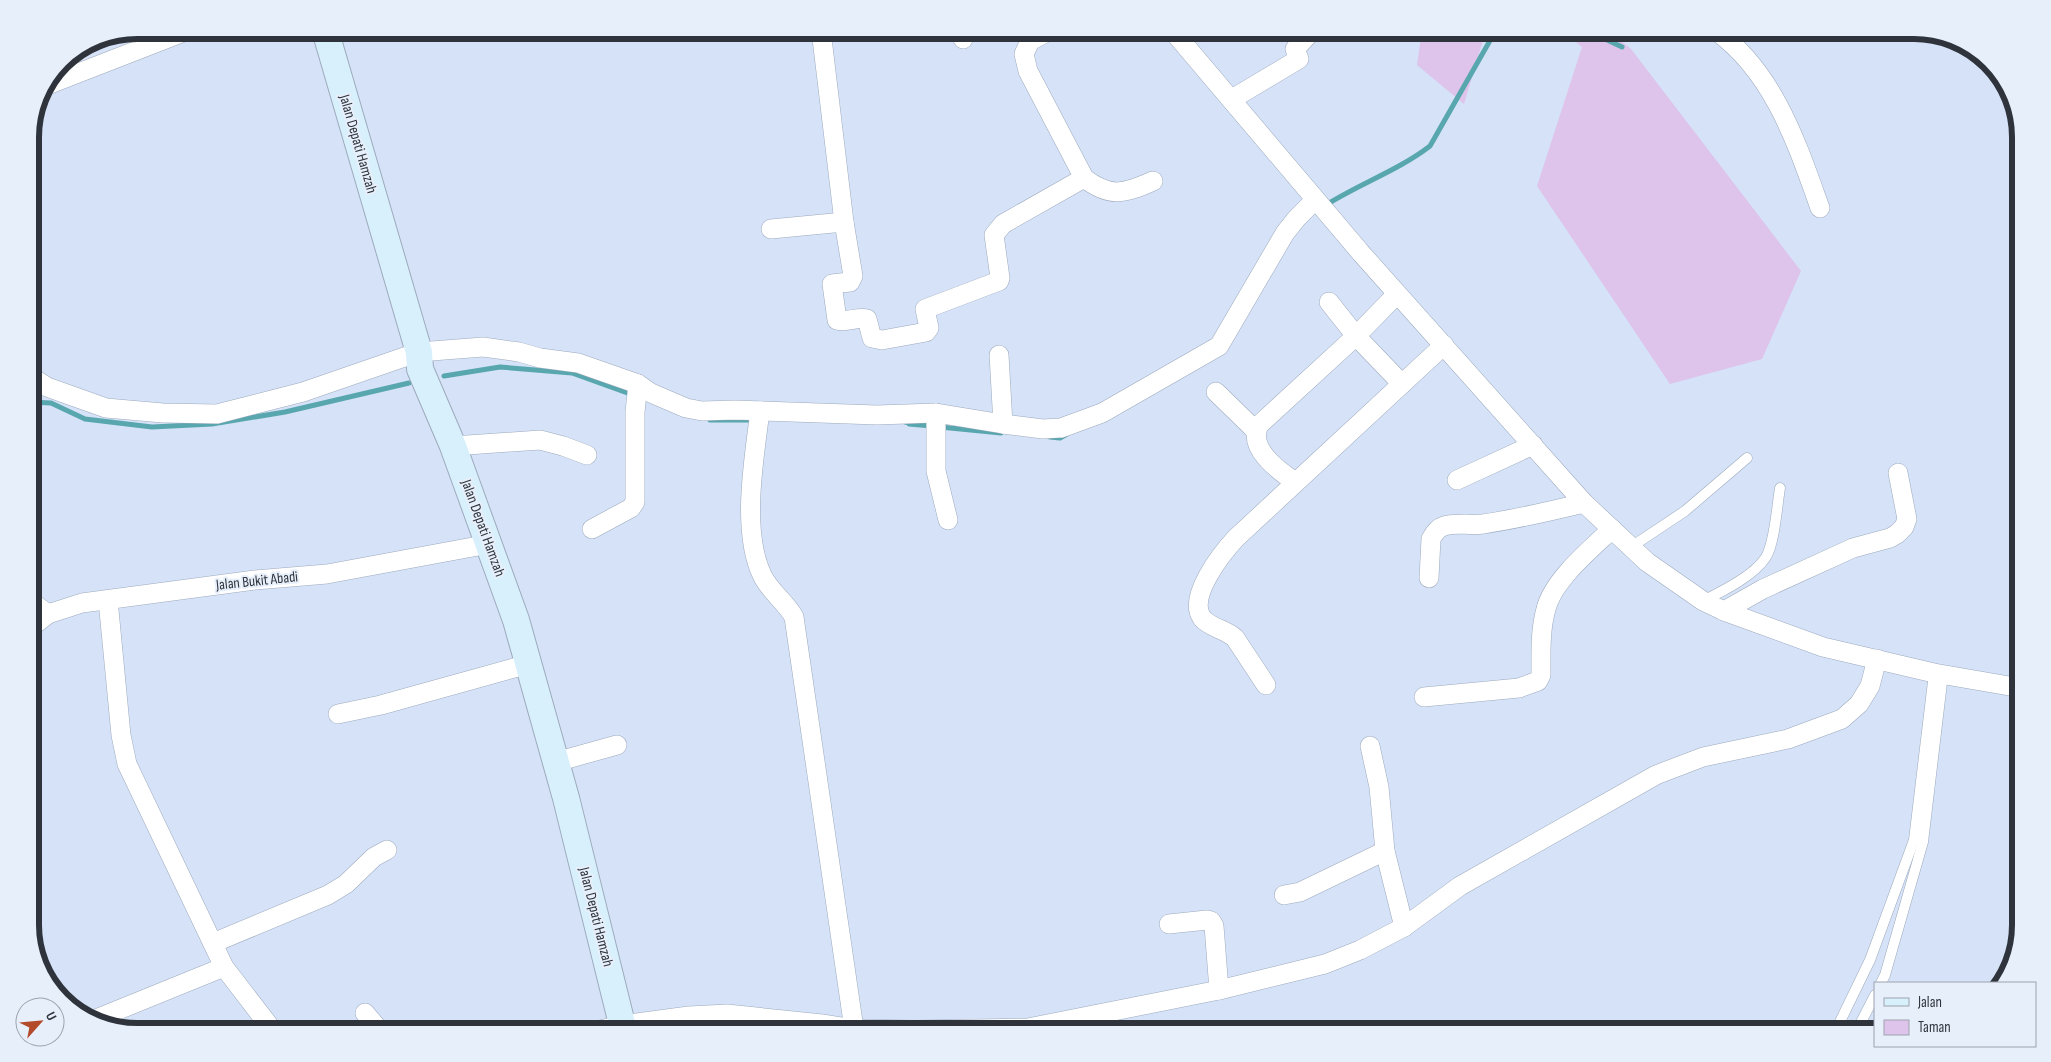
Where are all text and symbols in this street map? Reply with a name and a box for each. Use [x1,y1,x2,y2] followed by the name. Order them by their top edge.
[335,91,381,196] street label: Jalan Depati Hamzah
[456,476,509,579] street label: Jalan Depati Hamzah
[214,567,299,595] street label: Jalan Bukit Abadi
[574,864,618,969] street label: Jalan Depati Hamzah
[1874,982,2036,1047] legend
[1917,993,1942,1012] text: Jalan
[15,997,65,1047] north arrow
[42,1009,60,1023] text: U
[1918,1018,1951,1037] text: Taman

